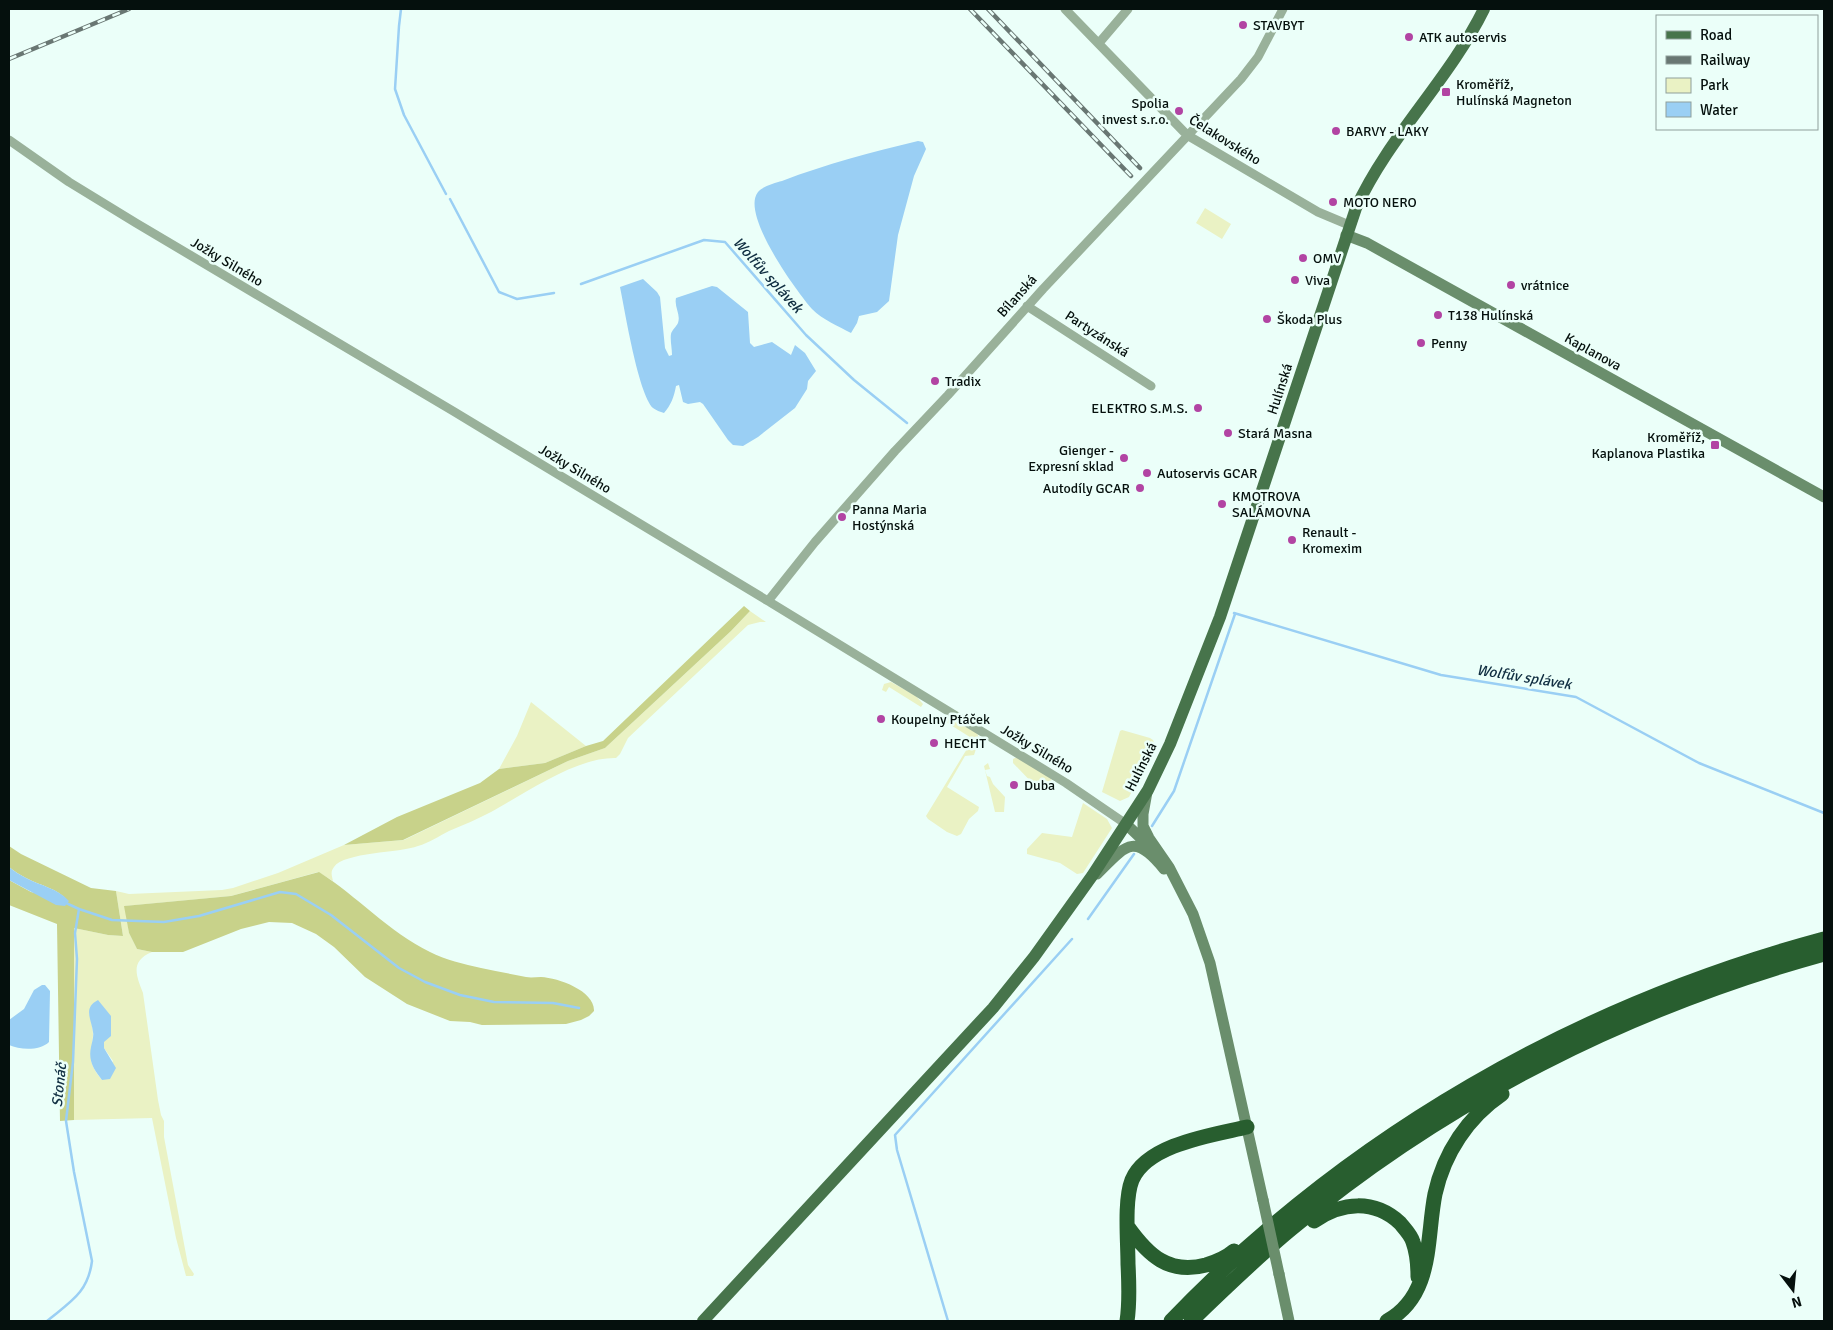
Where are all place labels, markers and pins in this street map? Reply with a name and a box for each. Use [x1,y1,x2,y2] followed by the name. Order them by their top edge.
[1253,17,1304,34] place label: STAVBYT
[1237,19,1249,31] marker: STAVBYT
[1419,29,1507,46] place label: ATK autoservis
[1403,31,1415,43] marker: ATK autoservis
[1456,76,1572,109] place label: Kroměříž, Hulínská Magneton
[1440,86,1452,98] marker: Kroměříž, Hulínská Magneton
[1102,95,1169,128] place label: Spolia invest s.r.o.
[1173,105,1185,117] marker: Spolia invest s.r.o.
[1346,123,1428,140] place label: BARVY - LAKY
[1330,125,1342,137] marker: BARVY - LAKY
[1343,194,1417,211] place label: MOTO NERO
[1327,196,1339,208] marker: MOTO NERO
[1313,250,1341,267] place label: OMV
[1297,252,1309,264] marker: OMV
[1305,272,1330,289] place label: Viva
[1289,274,1301,286] marker: Viva
[1521,277,1569,294] place label: vrátnice
[1505,279,1517,291] marker: vrátnice
[1448,307,1533,324] place label: T138 Hulínská
[1432,309,1444,321] marker: T138 Hulínská
[1277,311,1342,328] place label: Škoda Plus
[1261,313,1273,325] marker: Škoda Plus
[1431,335,1468,352] place label: Penny
[1415,337,1427,349] marker: Penny
[945,373,981,390] place label: Tradix
[929,375,941,387] marker: Tradix
[1091,400,1188,417] place label: ELEKTRO S.M.S.
[1192,402,1204,414] marker: ELEKTRO S.M.S.
[1238,425,1312,442] place label: Stará Masna
[1222,427,1234,439] marker: Stará Masna
[1591,429,1705,462] place label: Kroměříž, Kaplanova Plastika
[1709,439,1721,451] marker: Kroměříž, Kaplanova Plastika
[1028,442,1114,475] place label: Gienger - Expresní sklad
[1118,452,1130,464] marker: Gienger - Expresní sklad
[1157,465,1257,482] place label: Autoservis GCAR
[1141,467,1153,479] marker: Autoservis GCAR
[1043,480,1130,497] place label: Autodíly GCAR
[1134,482,1146,494] marker: Autodíly GCAR
[1232,488,1311,521] place label: KMOTROVA SALÁMOVNA
[1216,498,1228,510] marker: KMOTROVA SALÁMOVNA
[852,501,927,534] place label: Panna Maria Hostýnská
[836,511,848,523] marker: Panna Maria Hostýnská
[1302,524,1362,557] place label: Renault - Kromexim
[1286,534,1298,546] marker: Renault - Kromexim
[891,711,990,728] place label: Koupelny Ptáček
[875,713,887,725] marker: Koupelny Ptáček
[944,735,986,752] place label: HECHT
[928,737,940,749] marker: HECHT
[1024,777,1055,794] place label: Duba
[1008,779,1020,791] marker: Duba

